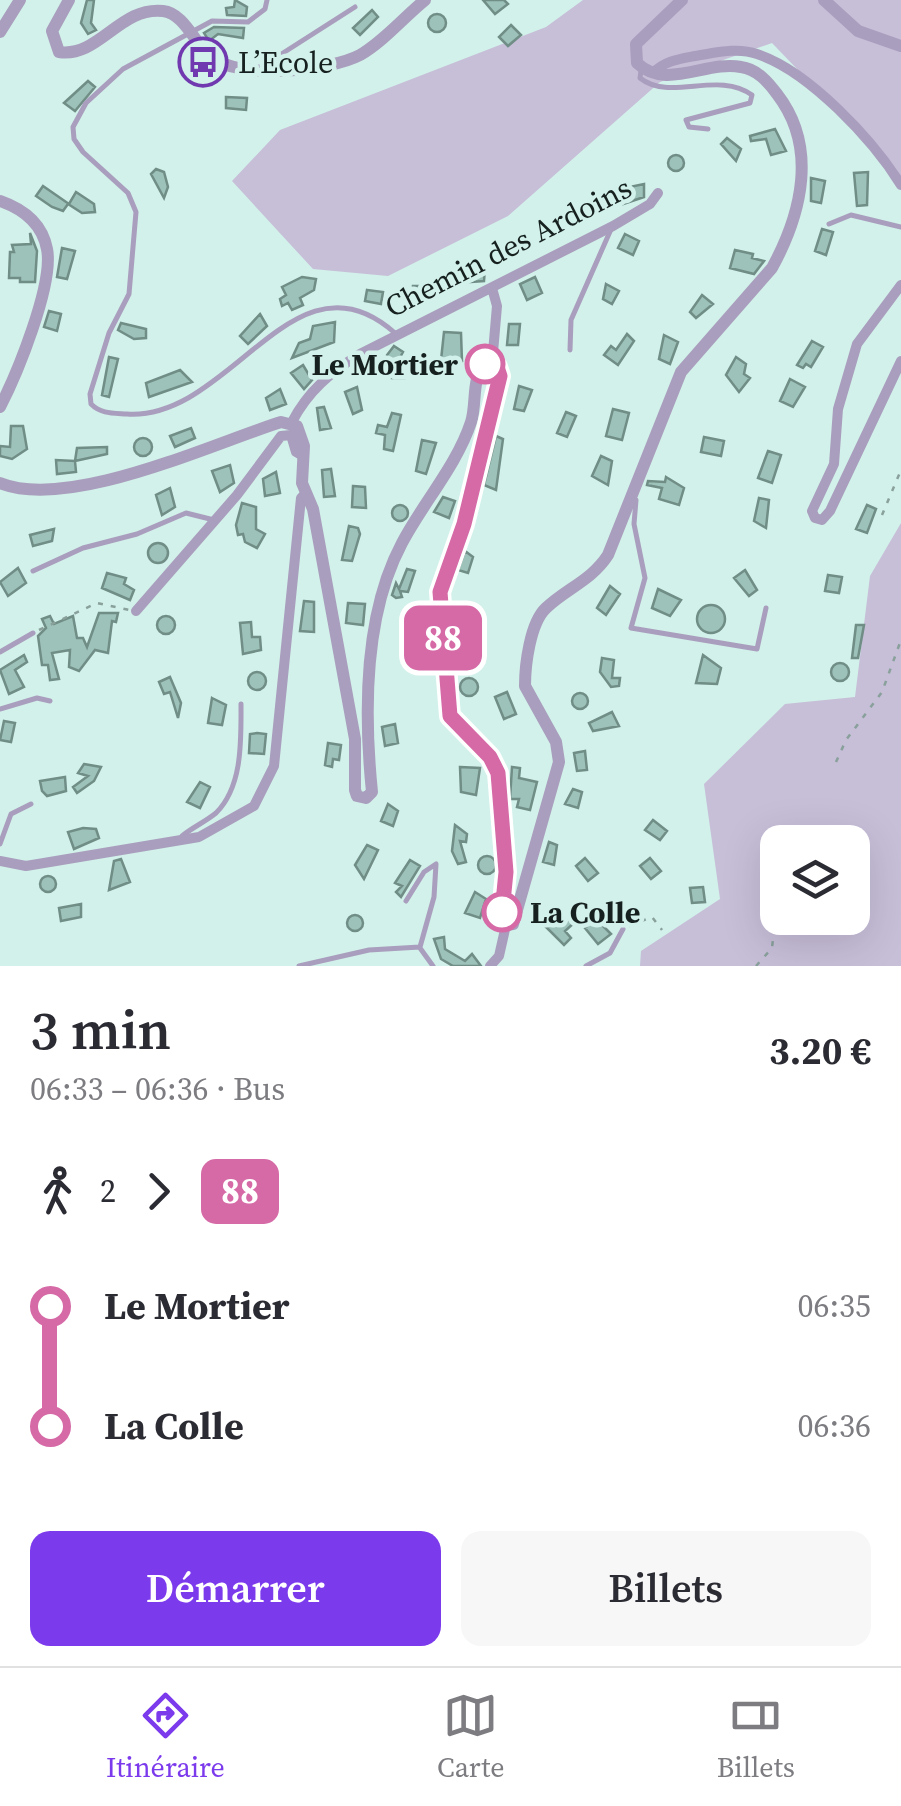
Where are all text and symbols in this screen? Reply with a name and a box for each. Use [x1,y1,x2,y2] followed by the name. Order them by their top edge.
[177,36,229,88] bus stop icon: L’Ecole
[238,42,333,83] place label: L’Ecole
[378,167,638,327] street label: Chemin des Ardoins
[312,344,458,385] place label: Le Mortier
[466,345,504,383] marker: Le Mortier
[398,606,488,670] line badge: 88
[424,614,462,662] text: 88
[760,825,870,935] map controls
[760,825,870,935] button: layers
[530,892,640,933] place label: La Colle
[483,893,521,931] marker: La Colle
[30,992,171,1067] text: 3 min
[769,1025,871,1077] text: 3.20 €
[30,1067,285,1111] text: 06:33 – 06:36 · Bus
[30,1164,85,1219] icon: walk
[131,1164,186,1219] icon: forward
[221,1167,259,1215] text: 88
[100,1169,116,1213] text: 2
[104,1280,289,1332] text: Le Mortier
[797,1284,871,1328] text: 06:35
[104,1400,244,1452] text: La Colle
[797,1404,871,1448] text: 06:36
[30,1531,441,1646] button: Démarrer
[461,1531,871,1646] button: Billets
[106,1688,225,1786] tab: Itinéraire
[437,1688,505,1786] tab: Carte
[717,1688,795,1786] tab: Billets

